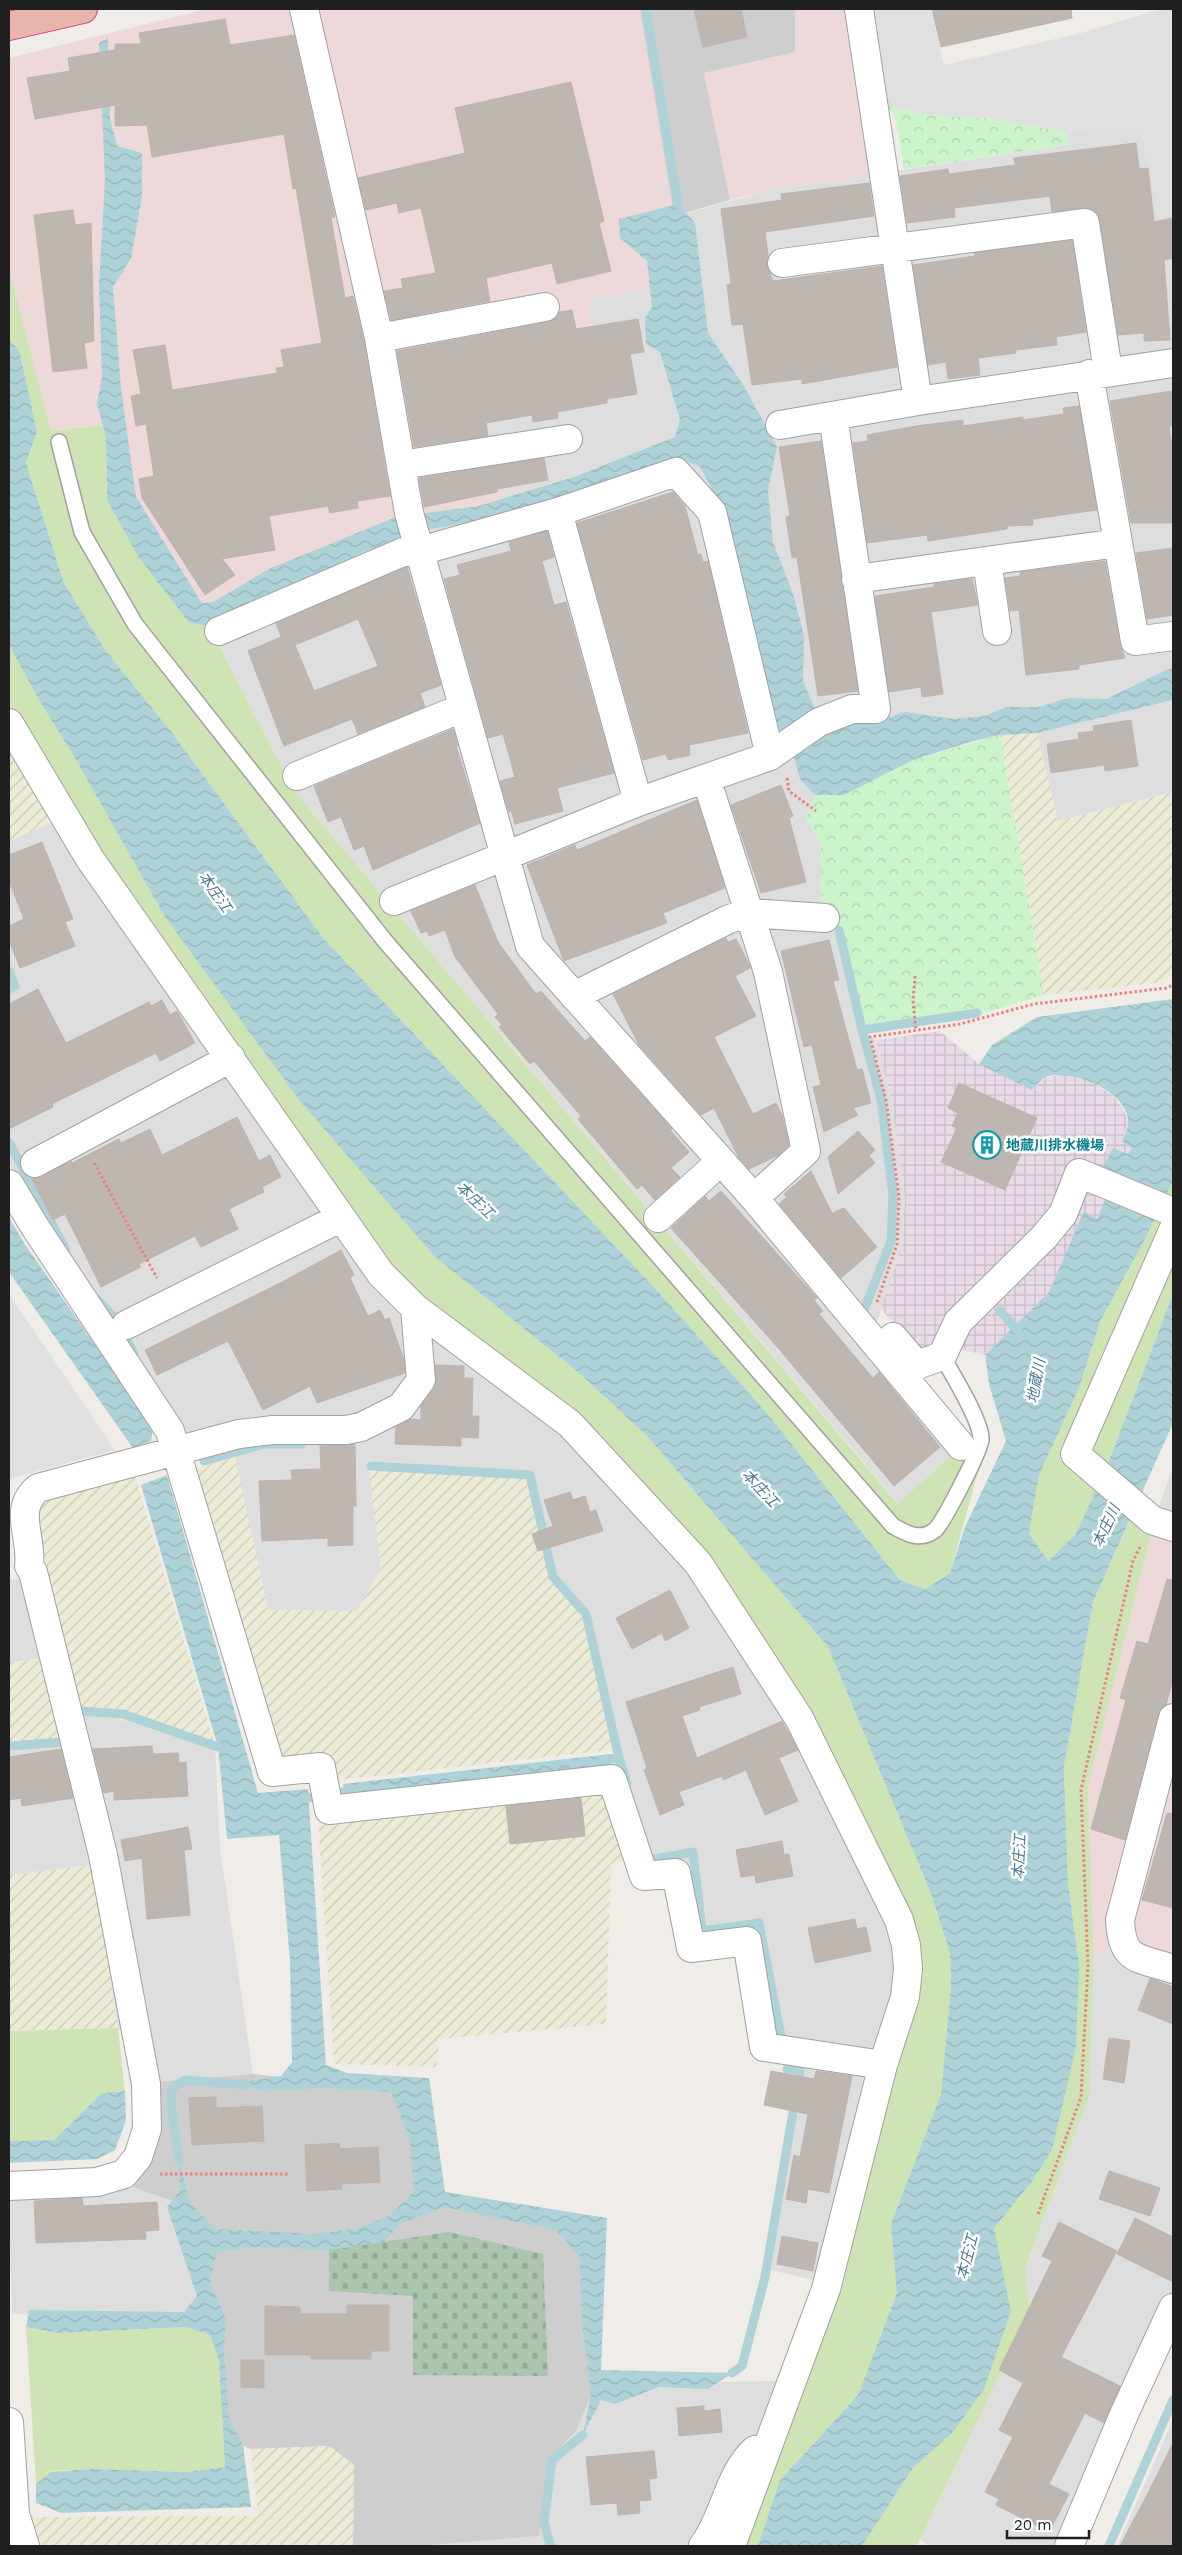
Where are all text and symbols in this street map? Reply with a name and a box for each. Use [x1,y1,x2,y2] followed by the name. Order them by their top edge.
[195,868,236,917] water label: 本庄江
[972,1130,1002,1160] building icon: 地蔵川排水機場
[1006,1137,1104,1153] place label: 地蔵川排水機場
[453,1178,499,1223] water label: 本庄江
[1023,1355,1049,1405] water label: 地蔵川
[738,1465,783,1512] water label: 本庄江
[1088,1500,1125,1550] water label: 本庄川
[1009,1832,1029,1880] water label: 本庄江
[952,2231,982,2281] water label: 本庄江
[1007,2508,1090,2540] scale bar
[1014,2516,1052,2534] text: 20 m

